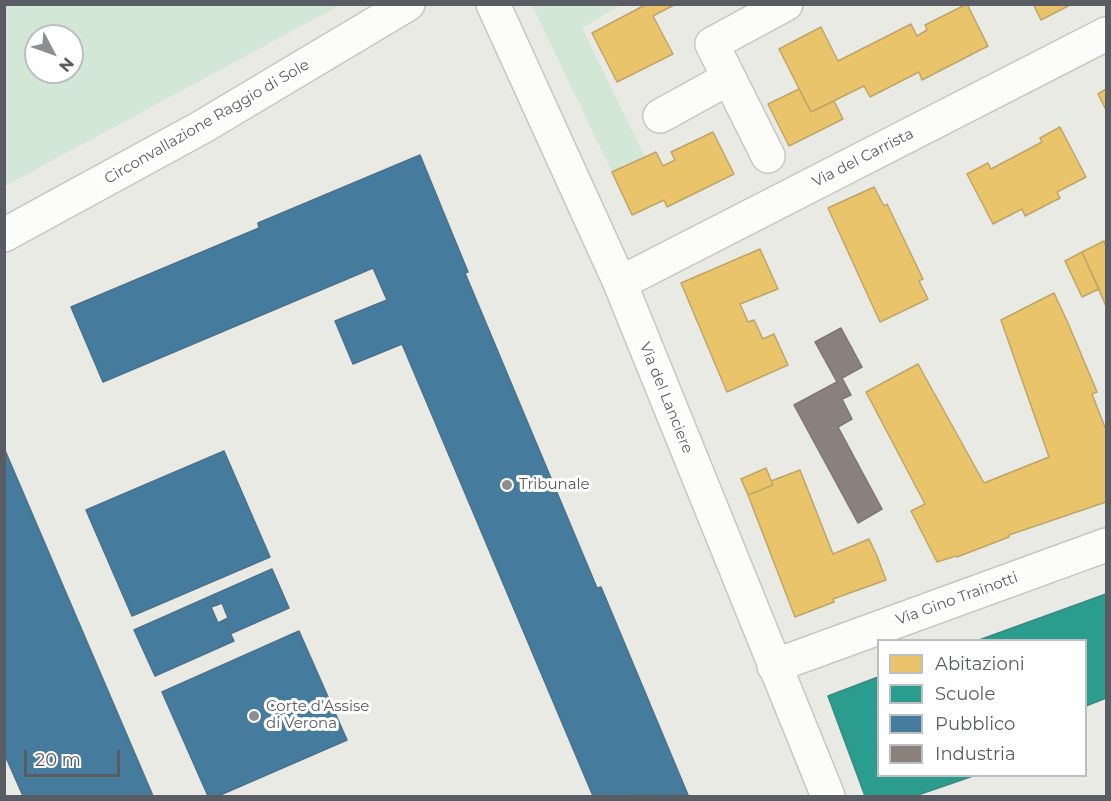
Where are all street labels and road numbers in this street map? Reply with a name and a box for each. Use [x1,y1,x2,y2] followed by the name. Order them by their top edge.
[101,56,313,188] street label: Circonvallazione Raggio di Sole
[809,125,917,191] street label: Via del Carrista
[635,340,697,456] street label: Via del Lanciere
[894,569,1020,629] street label: Via Gino Trainotti

